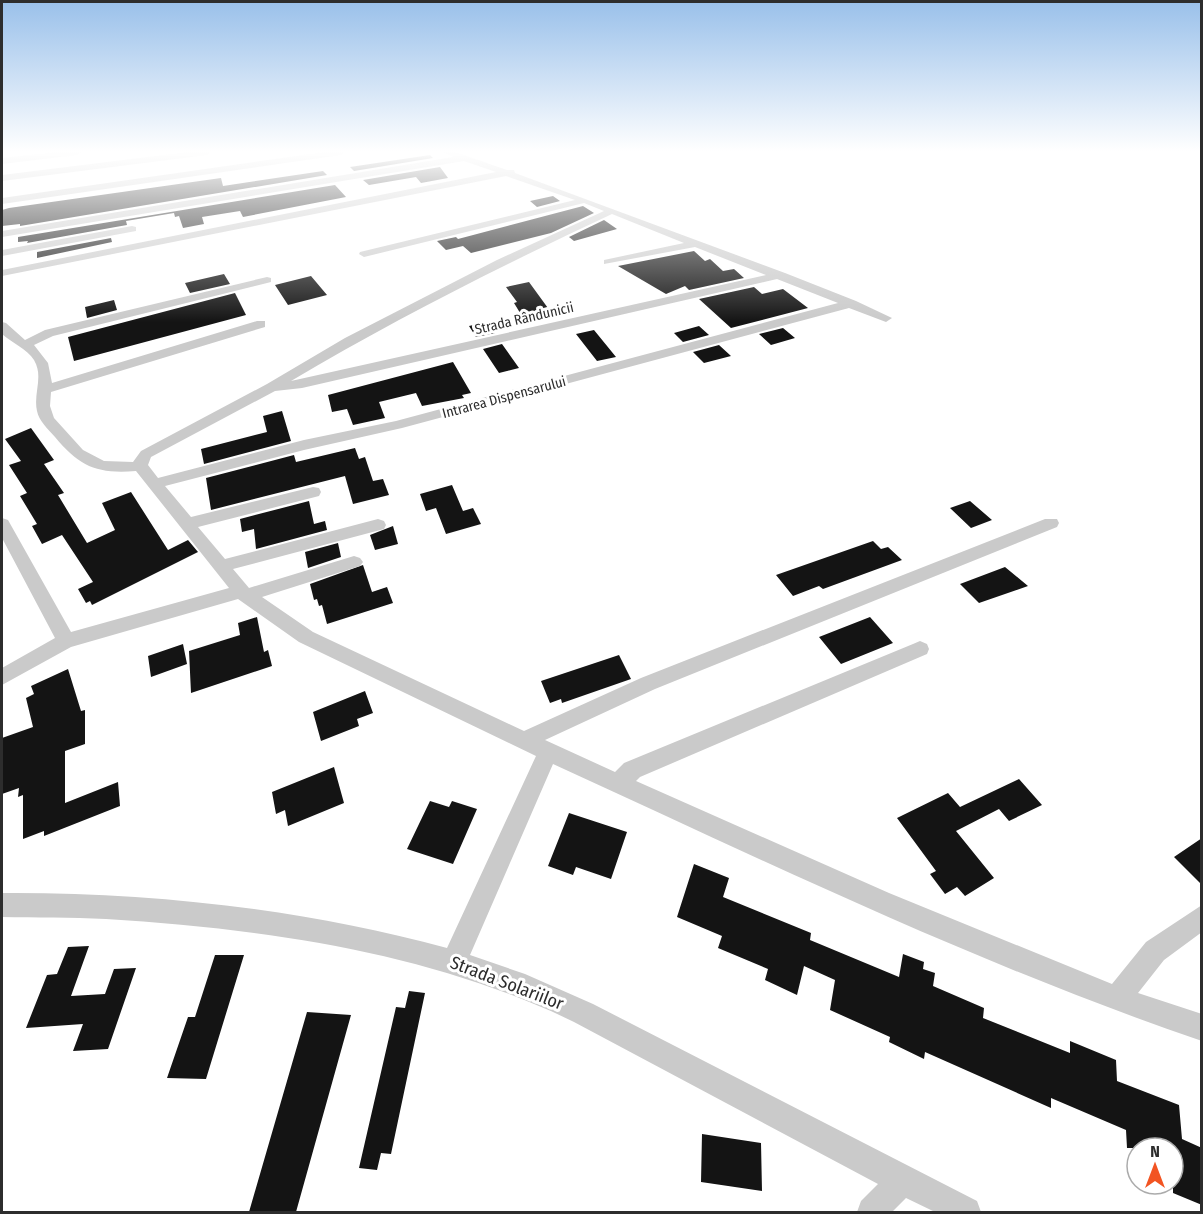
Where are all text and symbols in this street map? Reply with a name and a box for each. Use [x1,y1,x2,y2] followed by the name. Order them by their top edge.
[473,299,575,338] street label: Strada Rândunicii
[440,373,568,422] street label: Intrarea Dispensarului
[447,951,567,1015] street label: Strada Solariilor
[1125,1136,1185,1196] north arrow
[1150,1142,1160,1161] text: N

